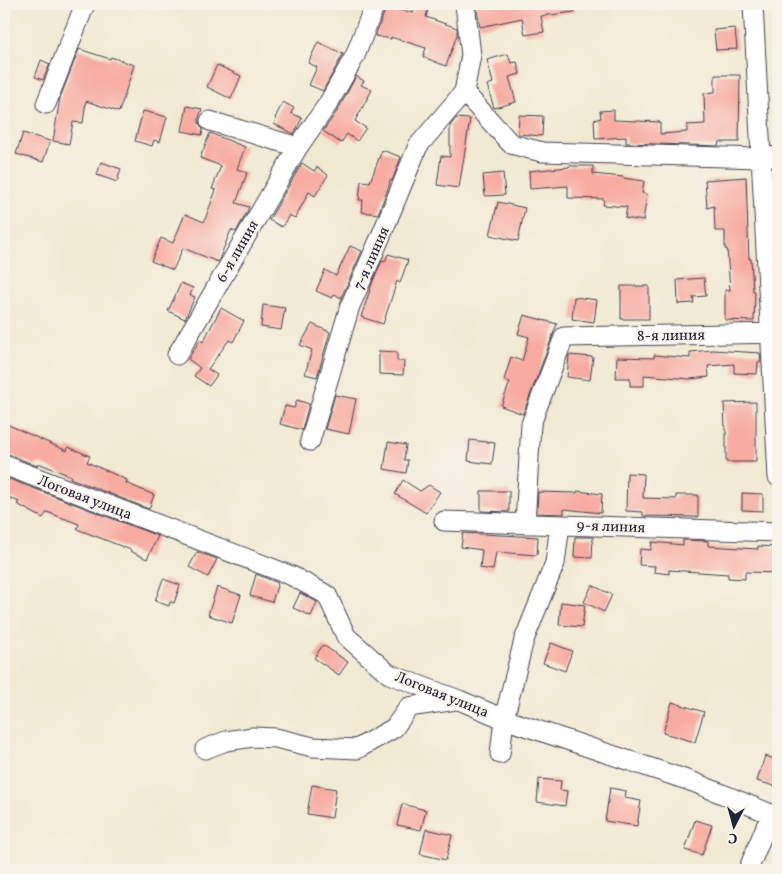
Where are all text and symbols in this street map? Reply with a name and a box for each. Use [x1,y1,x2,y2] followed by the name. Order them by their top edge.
[212,217,265,287] street label: 6-я линия
[349,223,396,294] street label: 7-я линия
[637,325,705,348] street label: 8-я линия
[34,471,135,526] street label: Логовая улица
[576,516,646,539] street label: 9-я линия
[391,667,492,724] street label: Логовая улица
[710,802,760,852] north arrow
[727,828,738,847] text: С

